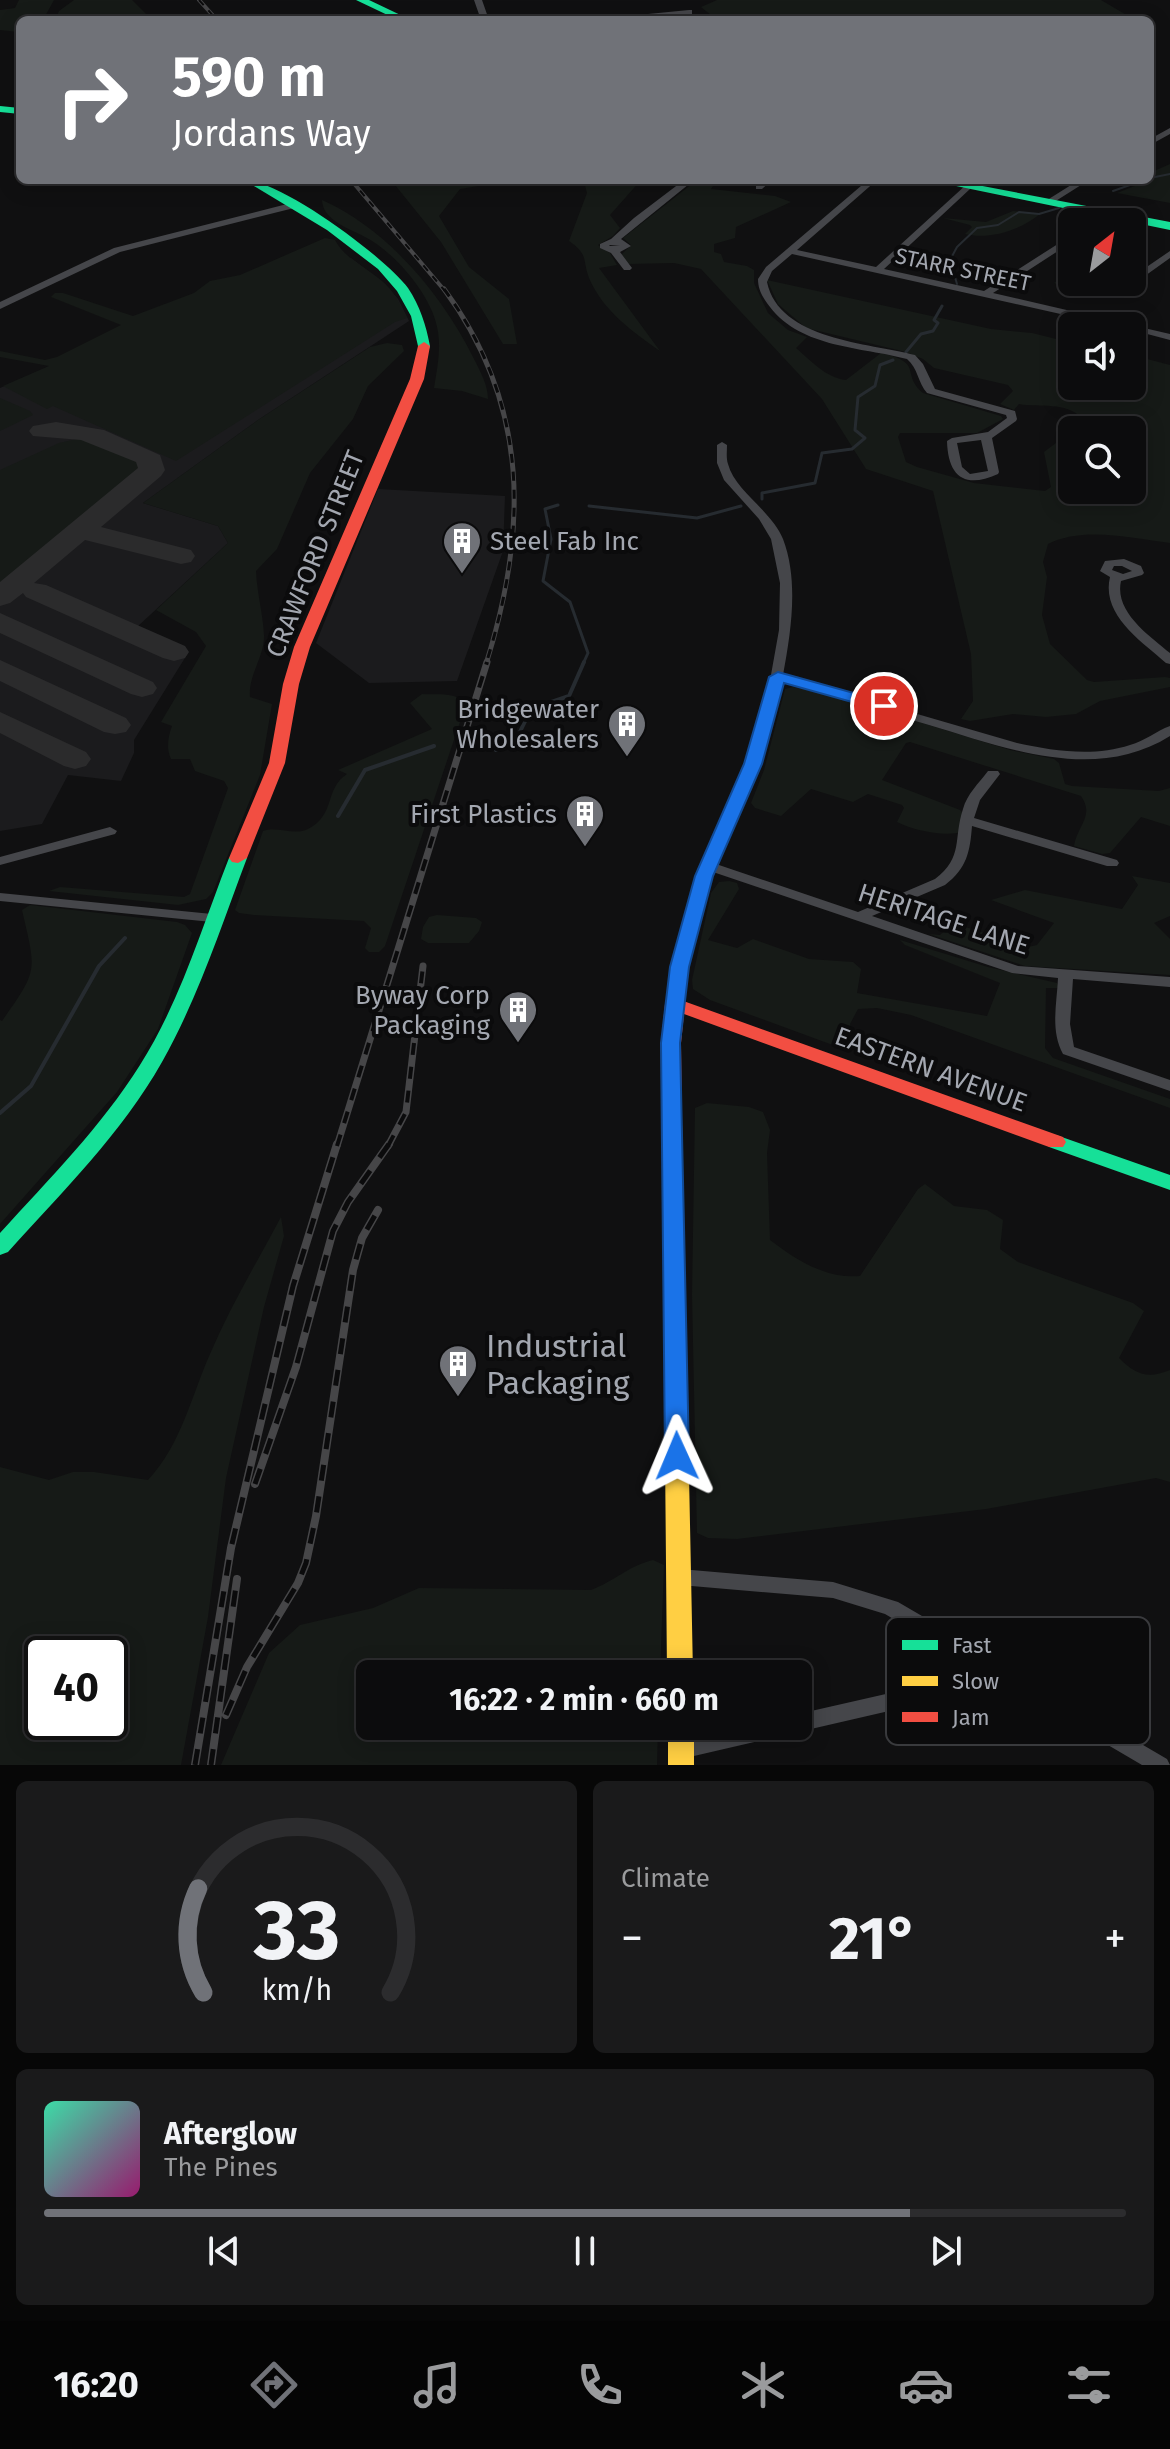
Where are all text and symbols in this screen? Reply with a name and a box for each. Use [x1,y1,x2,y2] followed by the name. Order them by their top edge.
[172,44,326,111] text: 590 m
[40,48,144,152] icon: right
[172,112,371,156] text: Jordans Way
[1058,208,1146,296] north arrow
[1058,208,1146,504] map controls
[893,242,1034,297] street label: STARR STREET
[1058,312,1146,400] button: sound
[1058,416,1146,504] button: search
[260,446,371,662] street label: CRAWFORD STREET
[441,520,483,575] building icon: Steel Fab Inc
[490,526,639,557] place label: Steel Fab Inc
[850,672,918,740] pin
[862,684,906,728] icon: arrive
[456,694,599,755] place label: Bridgewater Wholesalers
[606,703,648,758] building icon: Bridgewater Wholesalers
[564,793,606,848] building icon: First Plastics
[410,799,557,830] place label: First Plastics
[854,877,1034,962] street label: HERITAGE LANE
[355,980,490,1041] place label: Byway Corp Packaging
[497,989,539,1044] building icon: Byway Corp Packaging
[831,1020,1031,1119] street label: EASTERN AVENUE
[486,1327,630,1402] place label: Industrial Packaging
[437,1343,479,1398] building icon: Industrial Packaging
[635,1414,719,1498] position arrow
[886,1617,1150,1745] legend
[952,1632,992,1659] text: Fast
[24,1636,128,1740] speed limit sign: 40
[952,1668,999,1695] text: Slow
[449,1682,719,1718] text: 16:22 · 2 min · 660 m
[952,1704,990,1731] text: Jam
[621,1863,710,1894] text: Climate
[252,1881,340,1981] text: 33
[829,1903,918,1975] text: 21°
[621,1912,643,1965] text: −
[1104,1912,1126,1965] text: +
[261,1973,332,2008] text: km/h
[164,2116,297,2152] text: Afterglow
[164,2152,278,2183] text: The Pines
[202,2229,246,2273] icon: previous
[563,2229,607,2273] icon: pause
[924,2229,968,2273] icon: next
[246,2357,302,2413] icon: directions
[409,2357,465,2413] icon: music
[572,2357,628,2413] icon: phone
[735,2357,791,2413] icon: climate
[898,2357,954,2413] icon: car
[1061,2357,1117,2413] icon: filters
[53,2363,139,2407] text: 16:20

